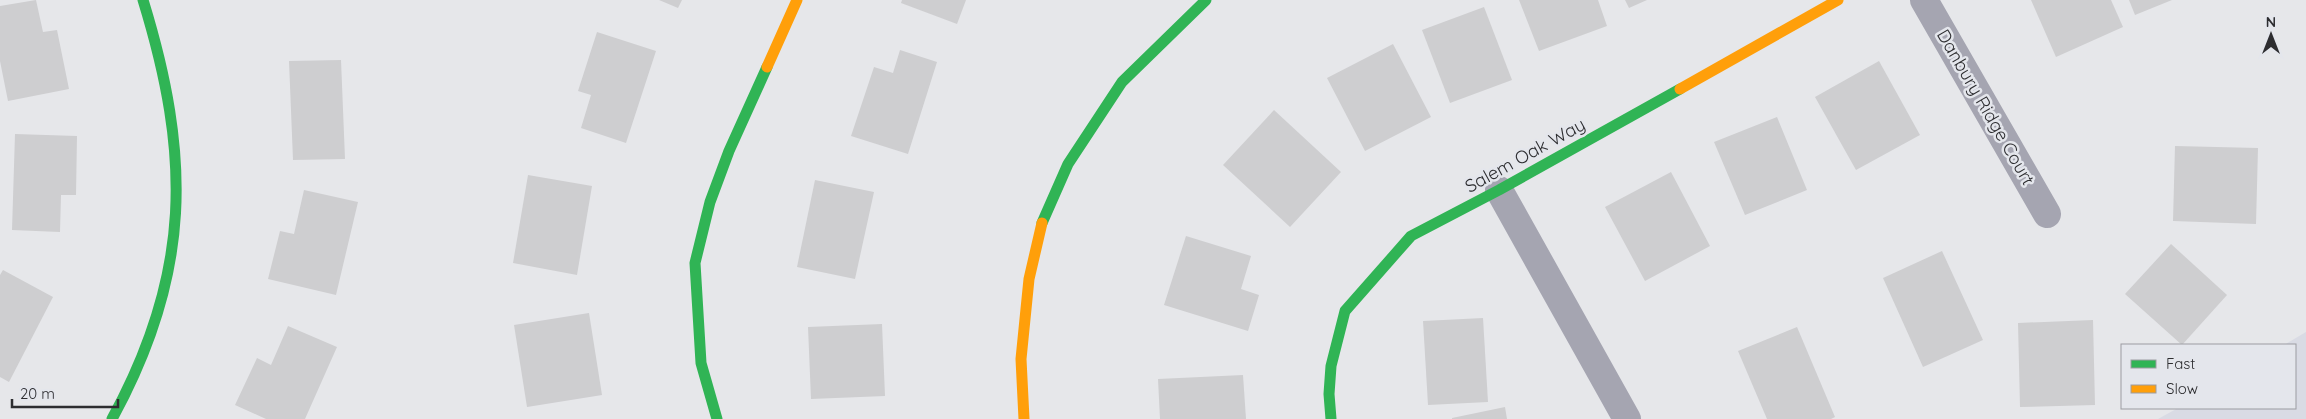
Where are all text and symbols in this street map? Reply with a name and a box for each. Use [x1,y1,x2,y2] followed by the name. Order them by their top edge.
[2246,10,2296,60] north arrow
[2266,13,2276,31] text: N
[1932,25,2040,189] street label: Danbury Ridge Court
[1461,112,1589,198] street label: Salem Oak Way
[2121,344,2296,409] legend
[2166,354,2195,373] text: Fast
[12,376,119,408] scale bar
[2166,379,2198,398] text: Slow
[20,384,55,403] text: 20 m

